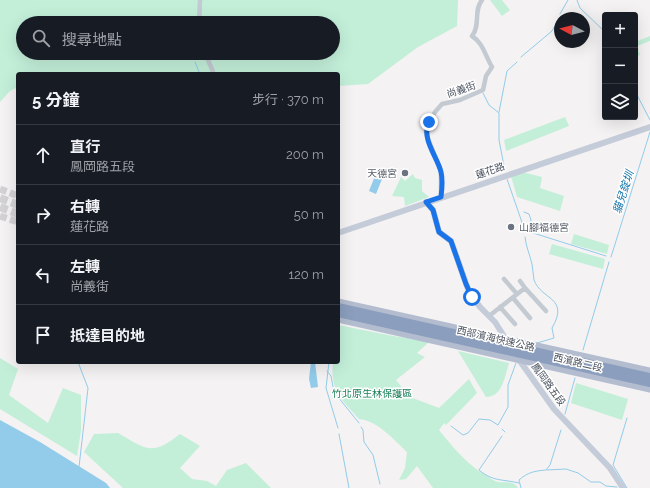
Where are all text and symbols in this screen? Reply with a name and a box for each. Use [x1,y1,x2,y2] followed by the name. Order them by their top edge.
[554,12,590,48] north arrow
[602,12,638,120] map controls
[602,12,638,48] button: +
[16,16,340,60] search box
[30,27,52,49] icon: search
[62,31,122,49] text: 搜尋地點
[602,48,638,84] button: −
[445,79,477,100] street label: 尚義街
[602,84,638,120] button: layers
[32,90,80,110] text: 5 分鐘
[252,92,324,107] text: 步行 · 370 m
[420,113,438,131] route end
[70,138,100,156] text: 直行
[32,144,54,166] icon: ahead
[286,147,324,162] text: 200 m
[70,159,135,174] text: 鳳岡路五段
[474,160,506,181] street label: 蓮花路
[610,167,637,215] water label: 貓兒錠圳
[367,168,397,179] place label: 天德宮
[400,168,410,178] marker: 天德宮
[70,198,100,216] text: 右轉
[32,204,54,226] icon: right
[294,207,324,222] text: 50 m
[70,219,109,234] text: 蓮花路
[506,222,516,232] marker: 山腳福德宮
[519,222,569,233] place label: 山腳福德宮
[70,258,100,276] text: 左轉
[32,264,54,286] icon: left
[288,267,324,282] text: 120 m
[70,279,109,294] text: 尚義街
[463,288,481,306] route start
[32,324,54,346] icon: arrive
[456,324,536,353] street label: 西部濱海快速公路
[70,327,145,345] text: 抵達目的地
[552,352,603,373] street label: 西濱路二段
[529,361,568,408] street label: 鳳岡路五段
[332,388,412,399] park label: 竹北原生林保護區

